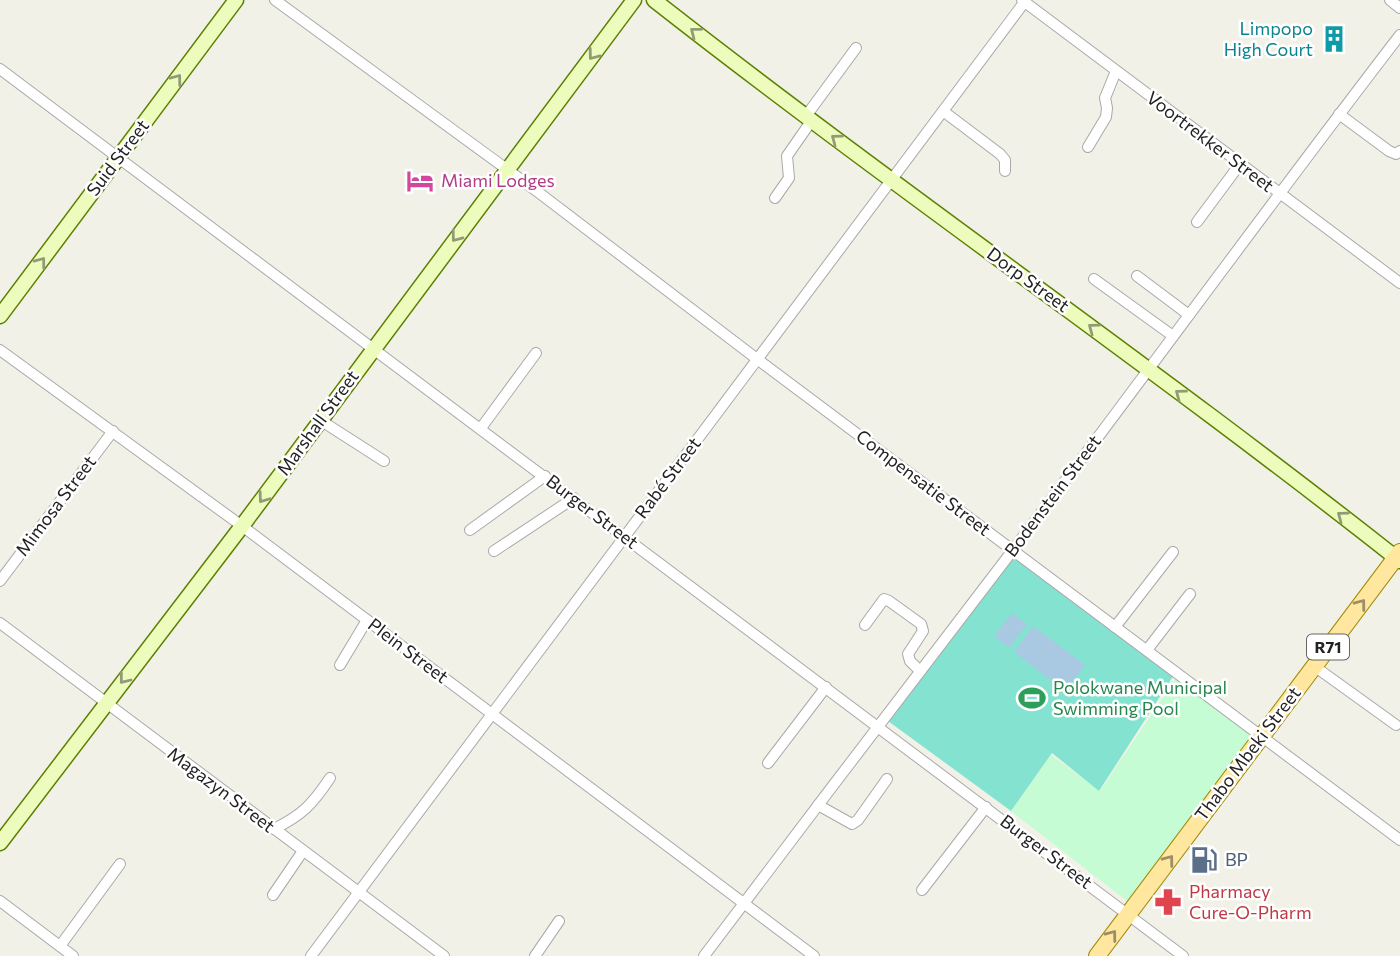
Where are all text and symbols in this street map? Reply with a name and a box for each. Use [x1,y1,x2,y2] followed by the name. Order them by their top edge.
[1224,17,1313,60] place label: Limpopo High Court
[1319,24,1349,54] building icon: Limpopo High Court
[690,28,703,41] one-way arrow
[588,47,601,59] one-way arrow
[169,75,181,87] one-way arrow
[1143,86,1279,196] street label: Voortrekker Street
[81,115,153,200] street label: Suid Street
[832,134,844,147] one-way arrow
[405,166,435,196] hotel icon: Miami Lodges
[441,169,555,191] place label: Miami Lodges
[452,229,465,241] one-way arrow
[983,242,1074,316] street label: Dorp Street
[33,257,45,270] one-way arrow
[1088,324,1100,336] one-way arrow
[272,365,363,479] street label: Marshall Street
[1176,389,1188,402] one-way arrow
[852,424,995,540] street label: Compensatie Street
[999,430,1105,561] street label: Bodenstein Street
[630,432,705,522] street label: Rabé Street
[10,451,100,560] street label: Mimosa Street
[542,469,643,553] street label: Burger Street
[259,490,271,503] one-way arrow
[1337,512,1349,524] one-way arrow
[1352,599,1365,612] one-way arrow
[364,613,453,687] street label: Plein Street
[1307,634,1349,660] road number: R71
[120,671,133,684] one-way arrow
[1053,676,1227,719] place label: Polokwane Municipal Swimming Pool
[1190,682,1305,825] street label: Thabo Mbeki Street
[1017,683,1047,713] sports icon: Polokwane Municipal Swimming Pool
[164,742,280,837] street label: Magazyn Street
[996,809,1097,893] street label: Burger Street
[1189,845,1219,875] fuel station icon: BP
[1225,848,1248,870] place label: BP
[1161,855,1173,867] one-way arrow
[1189,880,1312,923] place label: Pharmacy Cure-O-Pharm
[1153,887,1183,917] pharmacy icon: Pharmacy Cure-O-Pharm
[1104,930,1117,943] one-way arrow

